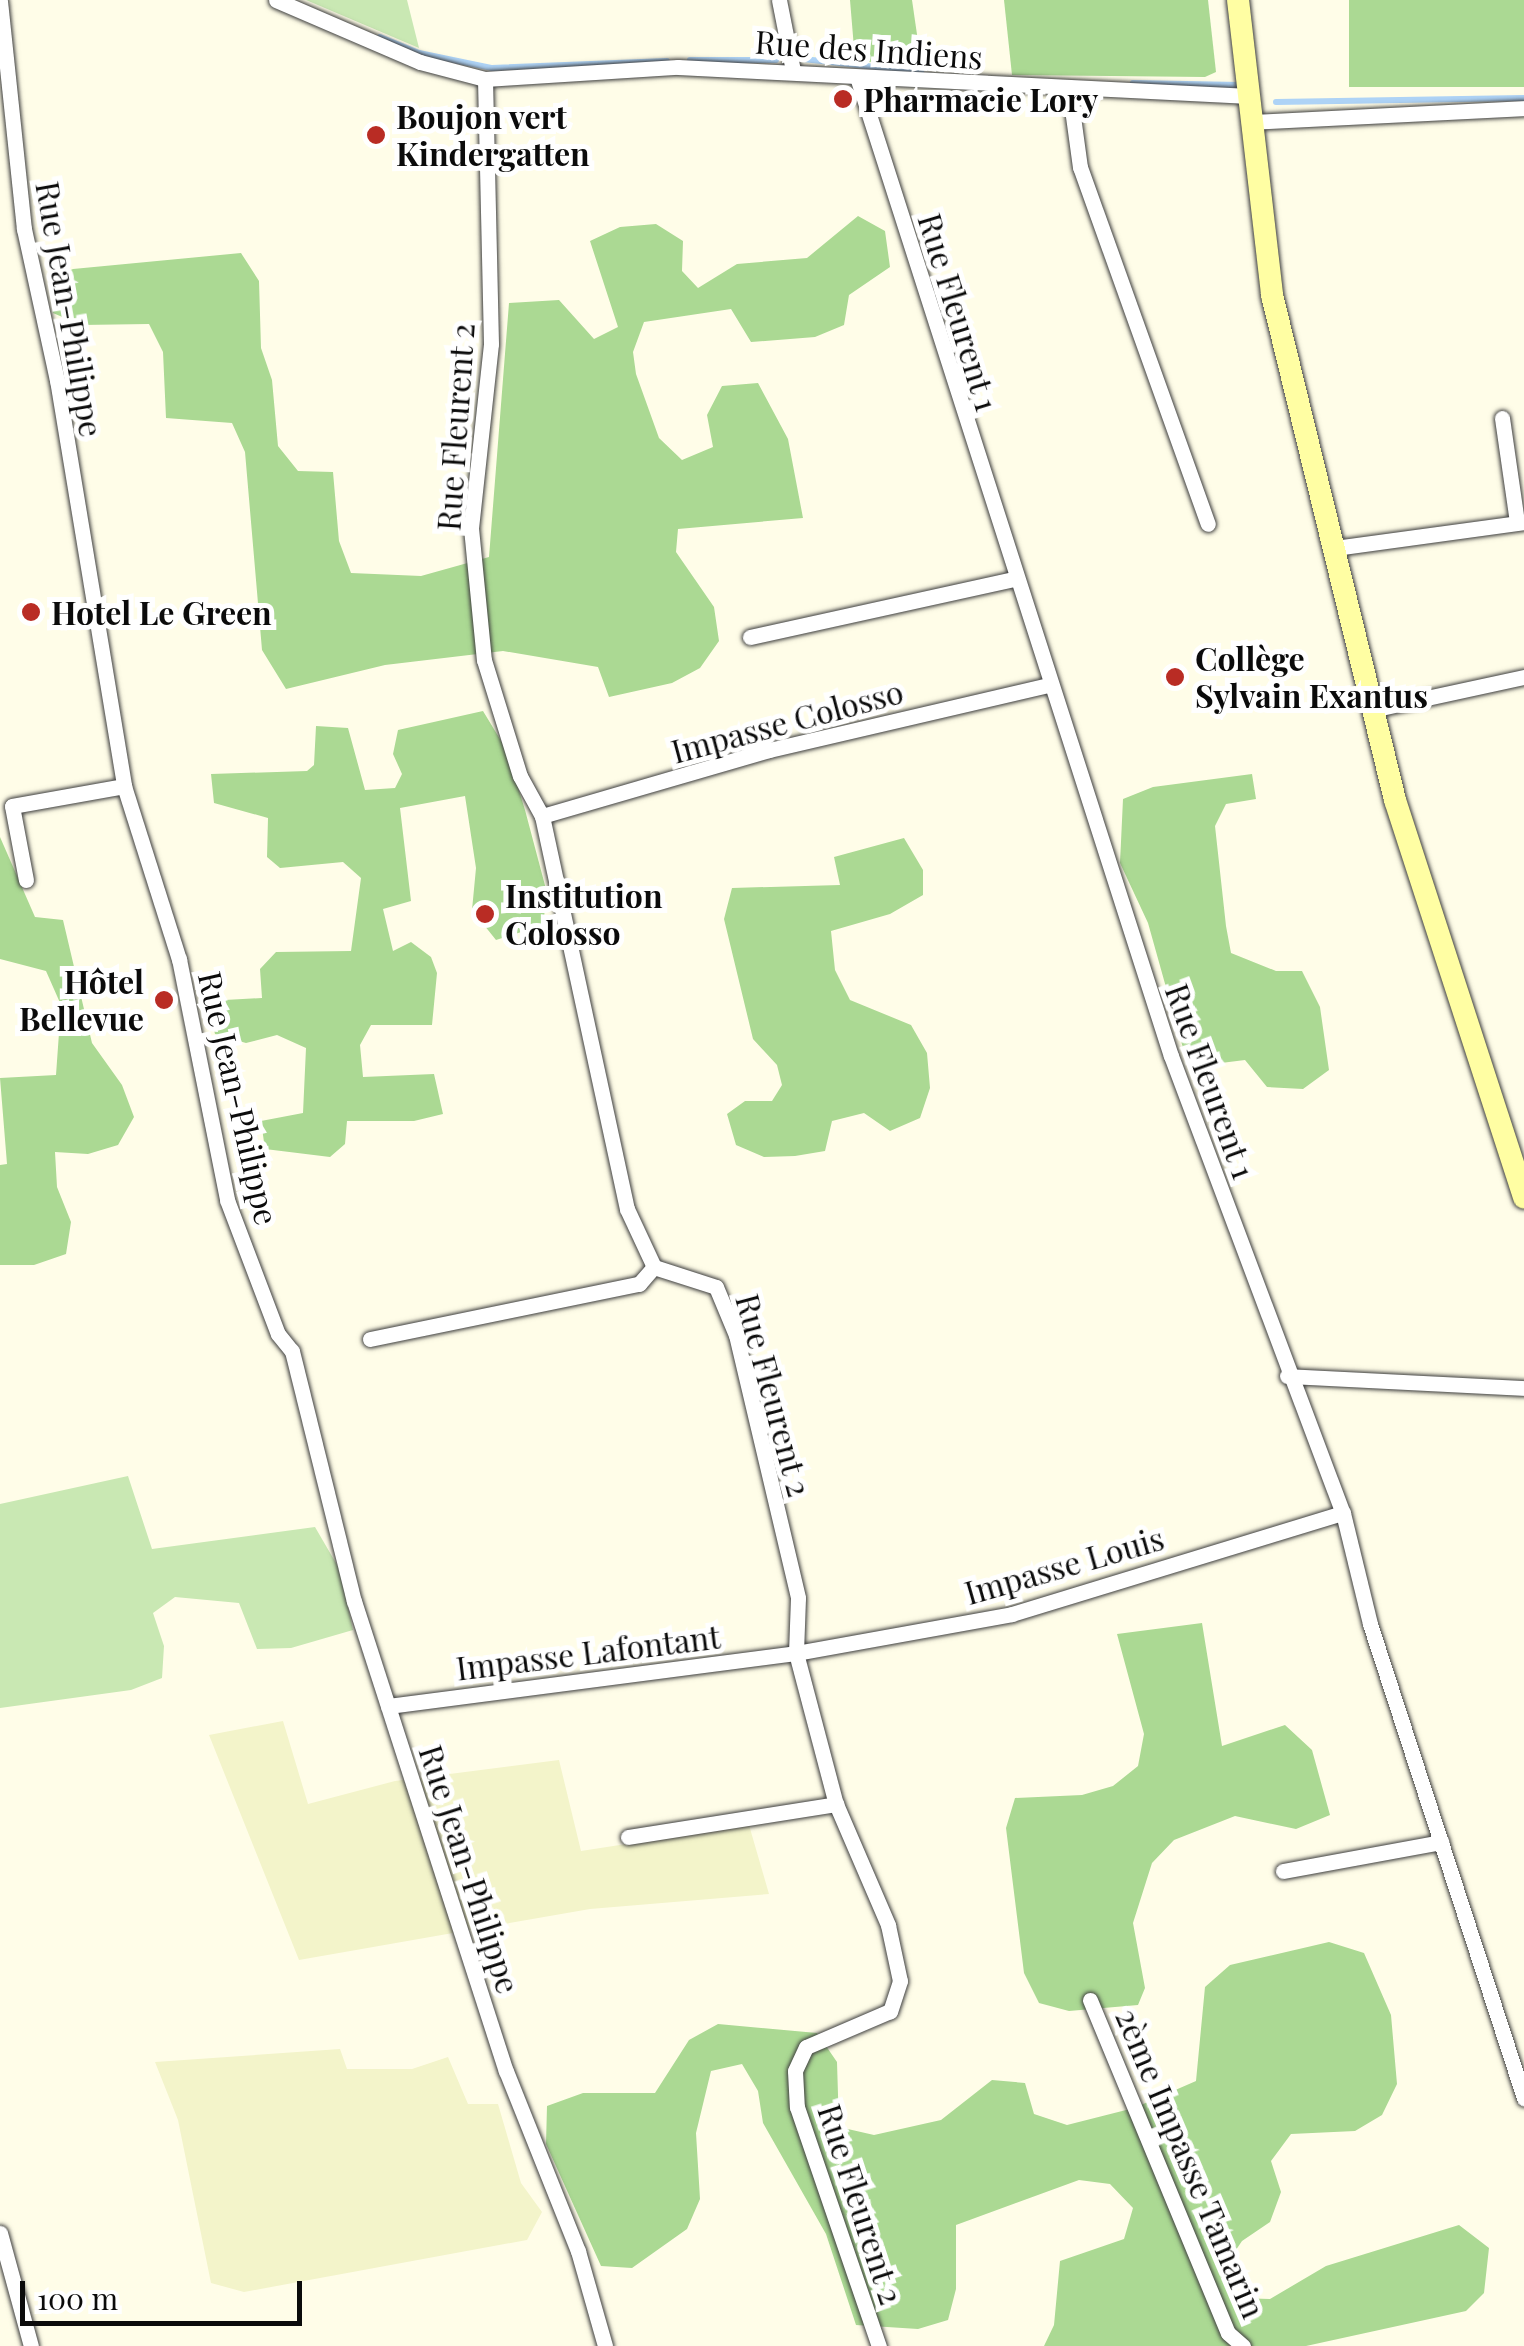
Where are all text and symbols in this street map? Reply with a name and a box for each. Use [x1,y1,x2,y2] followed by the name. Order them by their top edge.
[754,22,984,76] street label: Rue des Indiens
[863,80,1098,118] place label: Pharmacie Lory
[832,88,854,110] marker: Pharmacie Lory
[396,98,590,173] place label: Boujon vert Kindergatten
[365,124,387,146] marker: Boujon vert Kindergatten
[29,178,111,440] street label: Rue Jean-Philippe
[911,208,1007,416] street label: Rue Fleurent 1
[429,322,481,532] street label: Rue Fleurent 2
[51,593,272,631] place label: Hotel Le Green
[20,601,42,623] marker: Hotel Le Green
[1195,640,1428,715] place label: Collège Sylvain Exantus
[1164,666,1186,688] marker: Collège Sylvain Exantus
[667,672,907,770] street label: Impasse Colosso
[505,877,663,952] place label: Institution Colosso
[474,903,496,925] marker: Institution Colosso
[19,963,144,1038] place label: Hôtel Bellevue
[191,968,287,1228] street label: Rue Jean-Philippe
[1158,978,1264,1184] street label: Rue Fleurent 1
[153,989,175,1011] marker: Hôtel Bellevue
[728,1289,820,1501] street label: Rue Fleurent 2
[960,1518,1168,1612] street label: Impasse Louis
[454,1617,722,1687] street label: Impasse Lafontant
[412,1740,528,1998] street label: Rue Jean-Philippe
[1108,2002,1274,2324] street label: 2ème Impasse Tamarin
[811,2099,911,2309] street label: Rue Fleurent 2
[25,2261,308,2323] scale bar
[37,2278,118,2318] text: 100 m

